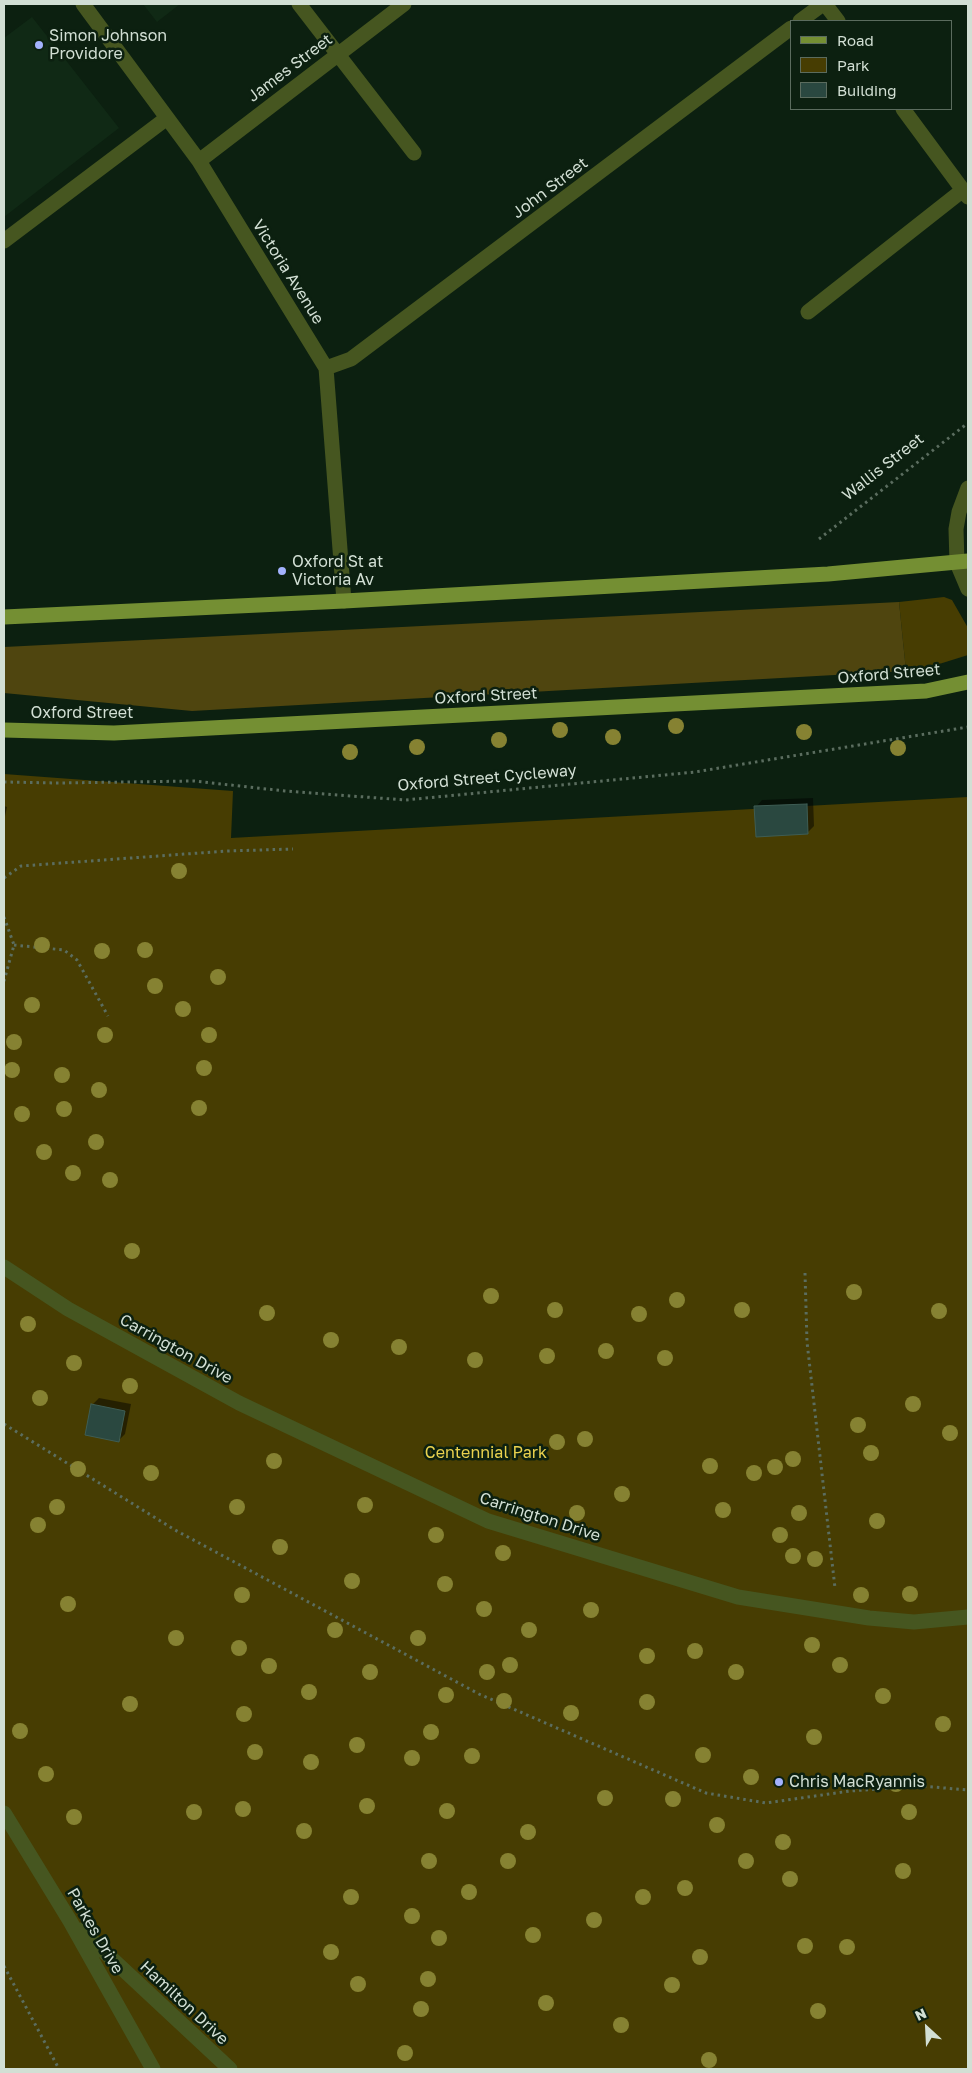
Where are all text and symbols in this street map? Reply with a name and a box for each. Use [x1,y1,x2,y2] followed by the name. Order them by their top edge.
[790,20,952,110] legend
[49,26,167,64] place label: Simon Johnson Providore
[244,30,336,106] street label: James Street
[837,31,874,49] text: Road
[33,39,45,51] marker: Simon Johnson Providore
[837,56,869,74] text: Park
[837,81,897,99] text: Building
[508,153,592,223] street label: John Street
[248,216,328,328] street label: Victoria Avenue
[838,429,928,505] street label: Wallis Street
[292,552,383,590] place label: Oxford St at Victoria Av
[276,565,288,577] marker: Oxford St at Victoria Av
[837,660,941,688] street label: Oxford Street
[434,684,538,708] street label: Oxford Street
[30,703,134,723] street label: Oxford Street
[397,761,577,795] street label: Oxford Street Cycleway
[116,1310,236,1388] street label: Carrington Drive
[425,1443,547,1463] park label: Centennial Park
[477,1488,603,1546] street label: Carrington Drive
[789,1772,925,1792] place label: Chris MacRyannis
[773,1776,785,1788] marker: Chris MacRyannis
[63,1885,127,1977] street label: Parkes Drive
[136,1957,232,2049] street label: Hamilton Drive
[902,2003,952,2053] north arrow
[912,2004,929,2024] text: N

